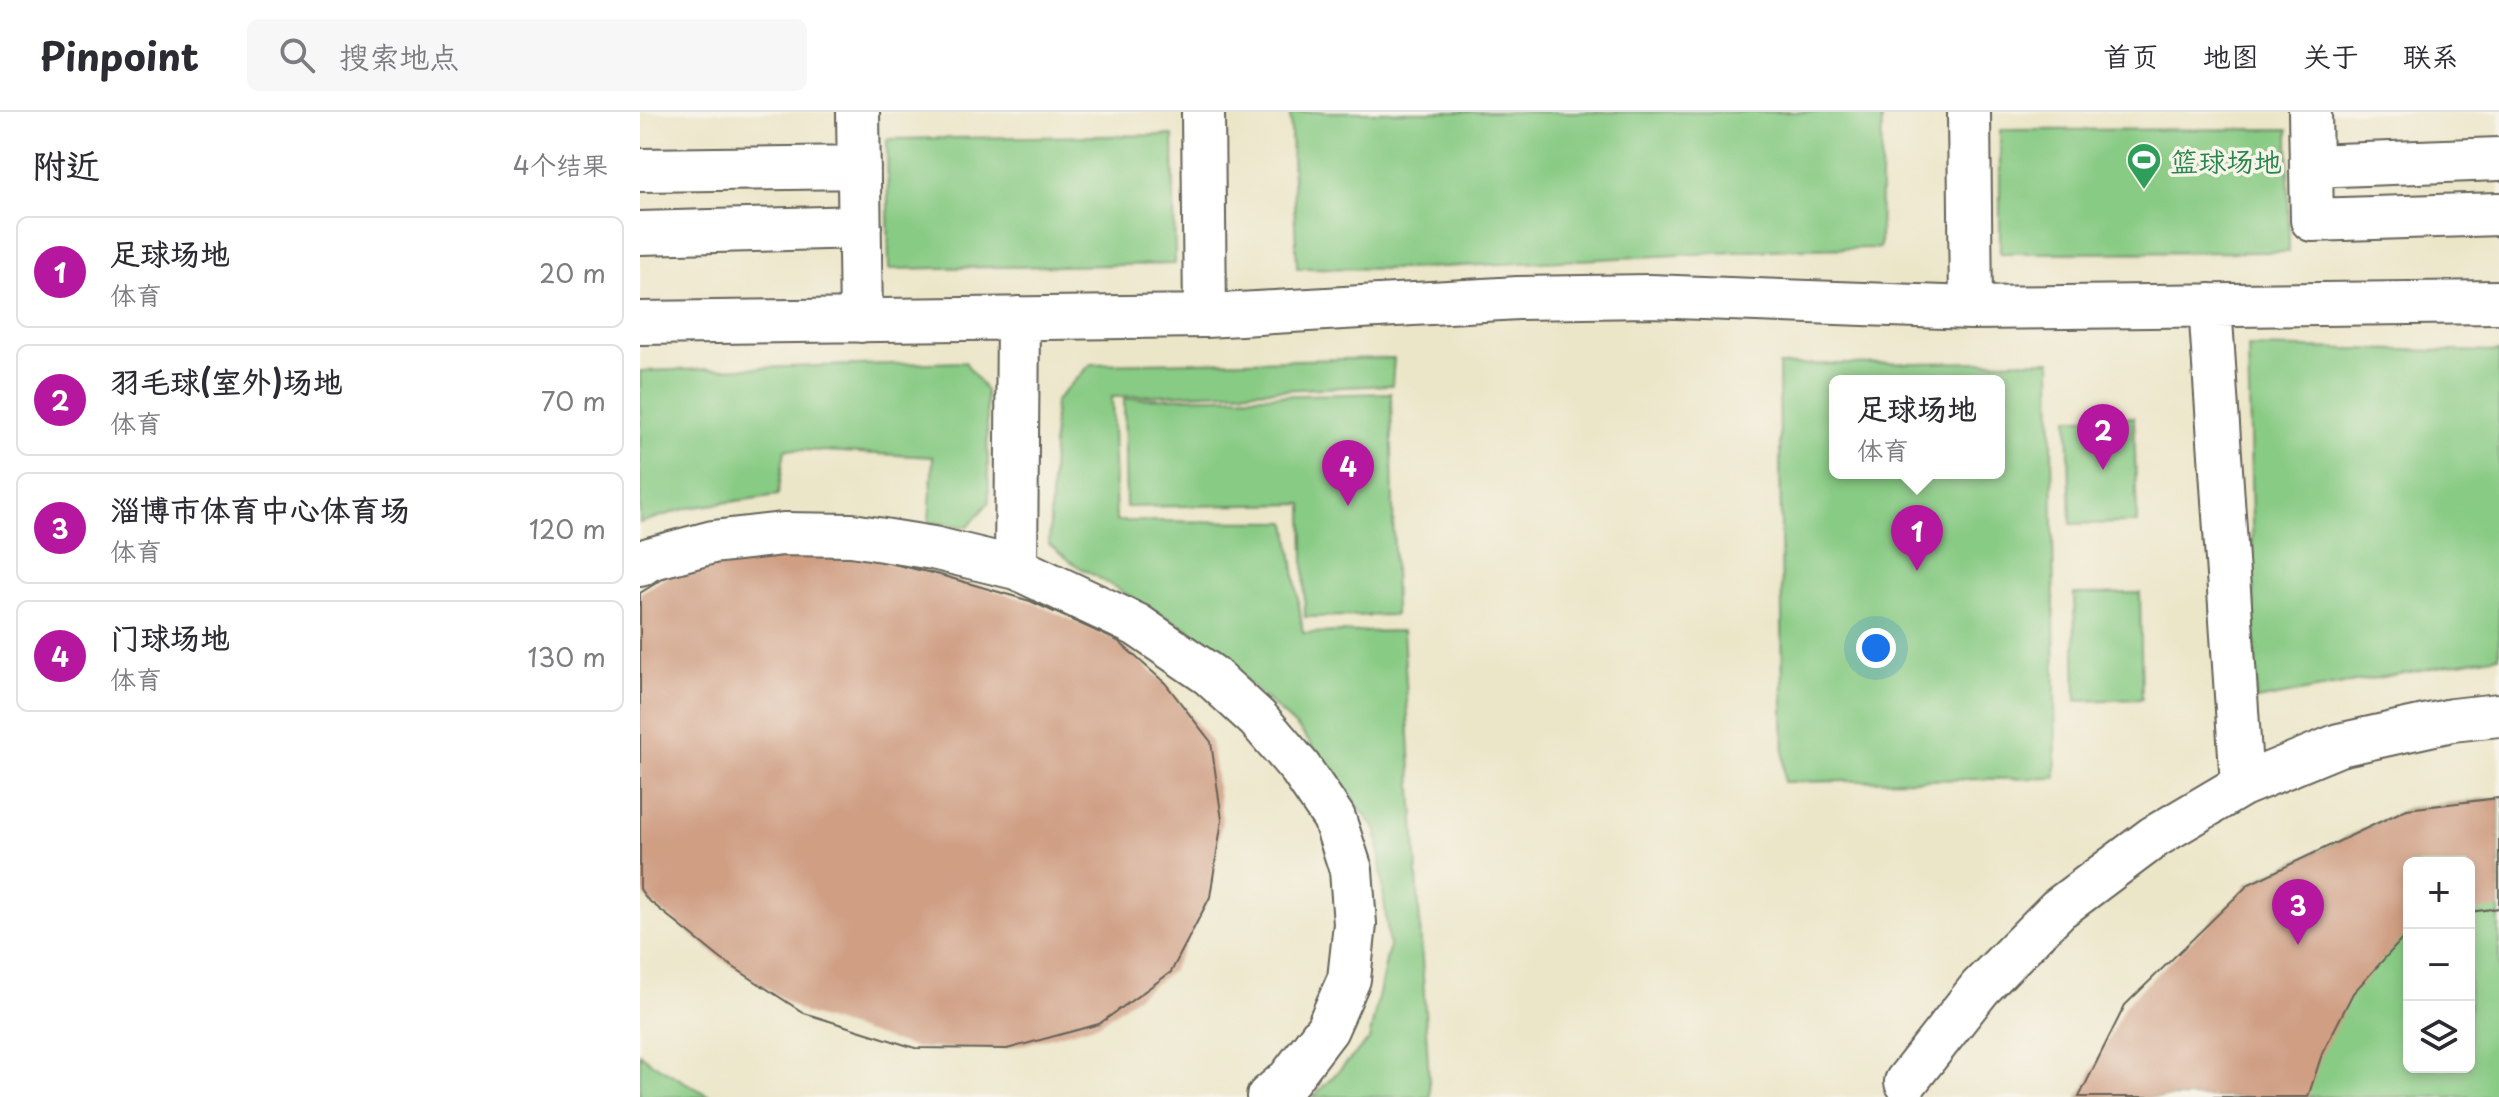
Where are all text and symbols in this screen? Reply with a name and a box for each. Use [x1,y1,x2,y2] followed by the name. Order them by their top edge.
[247,19,807,91] search box
[40,27,199,84] text: Pinpoint
[275,33,319,77] icon: search
[339,33,459,78] text: 搜索地点
[2103,34,2159,77] text: 首页
[2203,34,2259,77] text: 地图
[2303,34,2359,77] text: 关于
[2403,34,2459,77] text: 联系
[32,138,100,190] text: 附近
[2170,139,2282,182] place label: 篮球场地
[2125,141,2163,191] sports icon: 篮球场地
[513,145,608,184] text: 4个结果
[110,230,230,275] text: 足球场地
[54,253,66,292] text: 1
[539,253,606,292] text: 20 m
[110,275,162,314] text: 体育
[110,358,343,403] text: 羽毛球(室外)场地
[1829,375,2005,479] popup
[51,381,69,420] text: 2
[541,381,606,420] text: 70 m
[1857,385,1977,430] text: 足球场地
[110,403,162,442] text: 体育
[2077,404,2129,470] pin: 2
[1857,430,1909,469] text: 体育
[1322,440,1374,506] pin: 4
[110,486,410,531] text: 淄博市体育中心体育场
[1891,505,1943,571] pin: 1
[51,509,69,548] text: 3
[529,509,606,548] text: 120 m
[110,531,162,570] text: 体育
[110,614,230,659] text: 门球场地
[1856,628,1896,668] your location
[51,637,69,676] text: 4
[527,637,606,676] text: 130 m
[110,659,162,698] text: 体育
[2403,857,2475,1073] map controls
[2403,857,2475,929] button: +
[2272,879,2324,945] pin: 3
[2403,929,2475,1001] button: −
[2403,1001,2475,1073] button: layers

